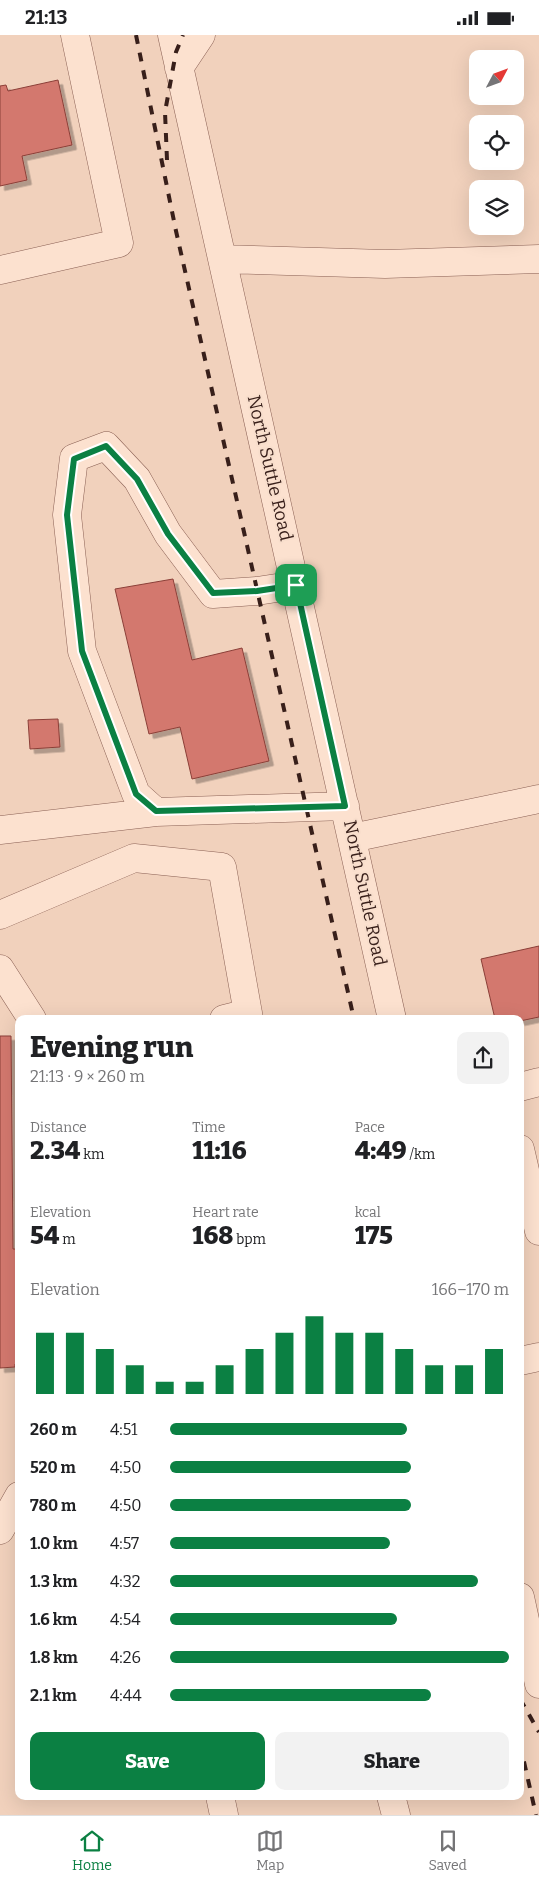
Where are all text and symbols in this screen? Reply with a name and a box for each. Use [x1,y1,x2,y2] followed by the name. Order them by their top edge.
[25,6,67,29] text: 21:13
[469,50,524,105] north arrow
[469,50,524,235] map controls
[469,115,524,170] button: locate
[469,180,524,235] button: layers
[243,393,298,543] street label: North Suttle Road
[275,564,317,606] pin
[282,571,310,599] icon: arrive
[339,818,391,968] street label: North Suttle Road
[30,1031,193,1064] text: Evening run
[457,1032,509,1084] button: share
[30,1067,145,1086] text: 21:13 · 9 × 260 m
[30,1119,87,1136] text: Distance
[192,1119,225,1136] text: Time
[355,1119,385,1136] text: Pace
[30,1136,80,1166] text: 2.34
[192,1136,247,1166] text: 11:16
[355,1136,407,1166] text: 4:49
[80,1146,104,1163] text: km
[407,1146,435,1163] text: /km
[30,1204,91,1221] text: Elevation
[192,1204,259,1221] text: Heart rate
[355,1204,381,1221] text: kcal
[30,1221,59,1251] text: 54
[192,1221,233,1251] text: 168
[355,1221,393,1251] text: 175
[59,1231,76,1248] text: m
[233,1231,266,1248] text: bpm
[30,1280,100,1299] text: Elevation
[432,1280,509,1299] text: 166–170 m
[30,1420,77,1439] text: 260 m
[110,1420,138,1439] text: 4:51
[30,1458,76,1477] text: 520 m
[110,1458,142,1477] text: 4:50
[30,1496,76,1515] text: 780 m
[110,1496,142,1515] text: 4:50
[30,1534,78,1553] text: 1.0 km
[110,1534,139,1553] text: 4:57
[30,1572,77,1591] text: 1.3 km
[110,1572,141,1591] text: 4:32
[30,1610,77,1629] text: 1.6 km
[110,1610,141,1629] text: 4:54
[30,1648,78,1667] text: 1.8 km
[110,1648,141,1667] text: 4:26
[30,1686,77,1705] text: 2.1 km
[110,1686,142,1705] text: 4:44
[30,1732,265,1790] button: Save
[275,1732,509,1790] button: Share
[72,1827,112,1874] tab: Home
[256,1827,284,1874] tab: Map
[428,1827,467,1874] tab: Saved

